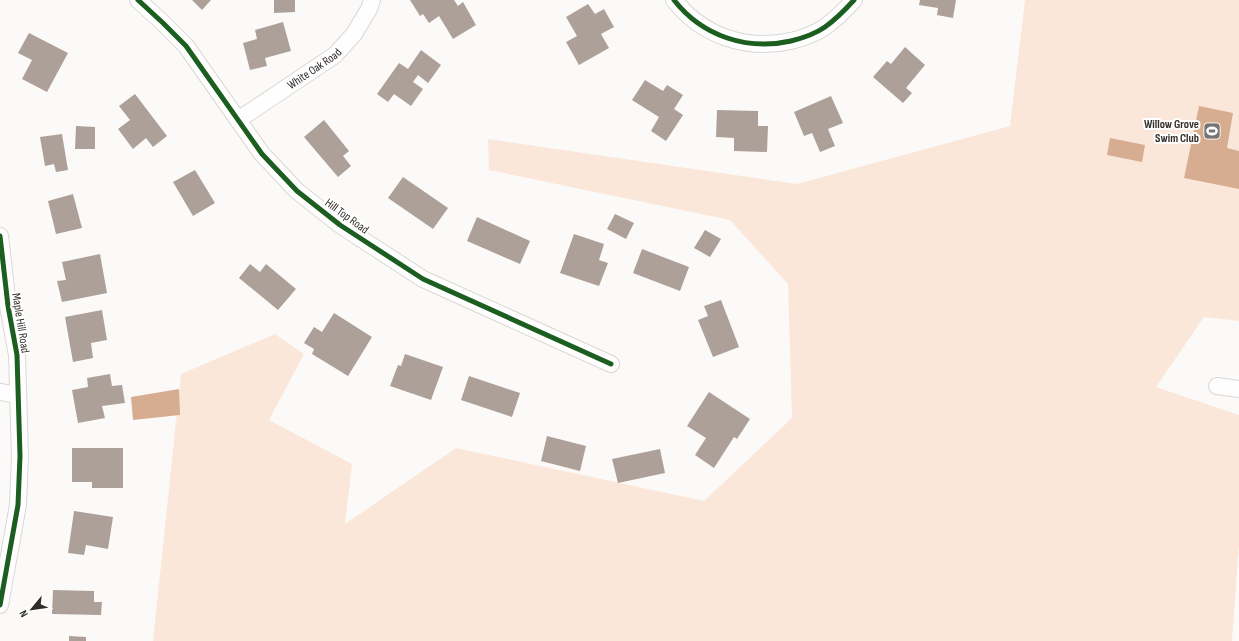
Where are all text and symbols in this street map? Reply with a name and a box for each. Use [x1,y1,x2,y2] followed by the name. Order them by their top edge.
[285,46,345,93] street label: White Oak Road
[1144,117,1199,146] place label: Willow Grove Swim Club
[1202,121,1222,141] sports icon: Willow Grove Swim Club
[322,195,372,237] street label: Hill Top Road
[8,292,33,354] street label: Maple Hill Road
[12,589,52,629] north arrow
[17,608,31,619] text: N

